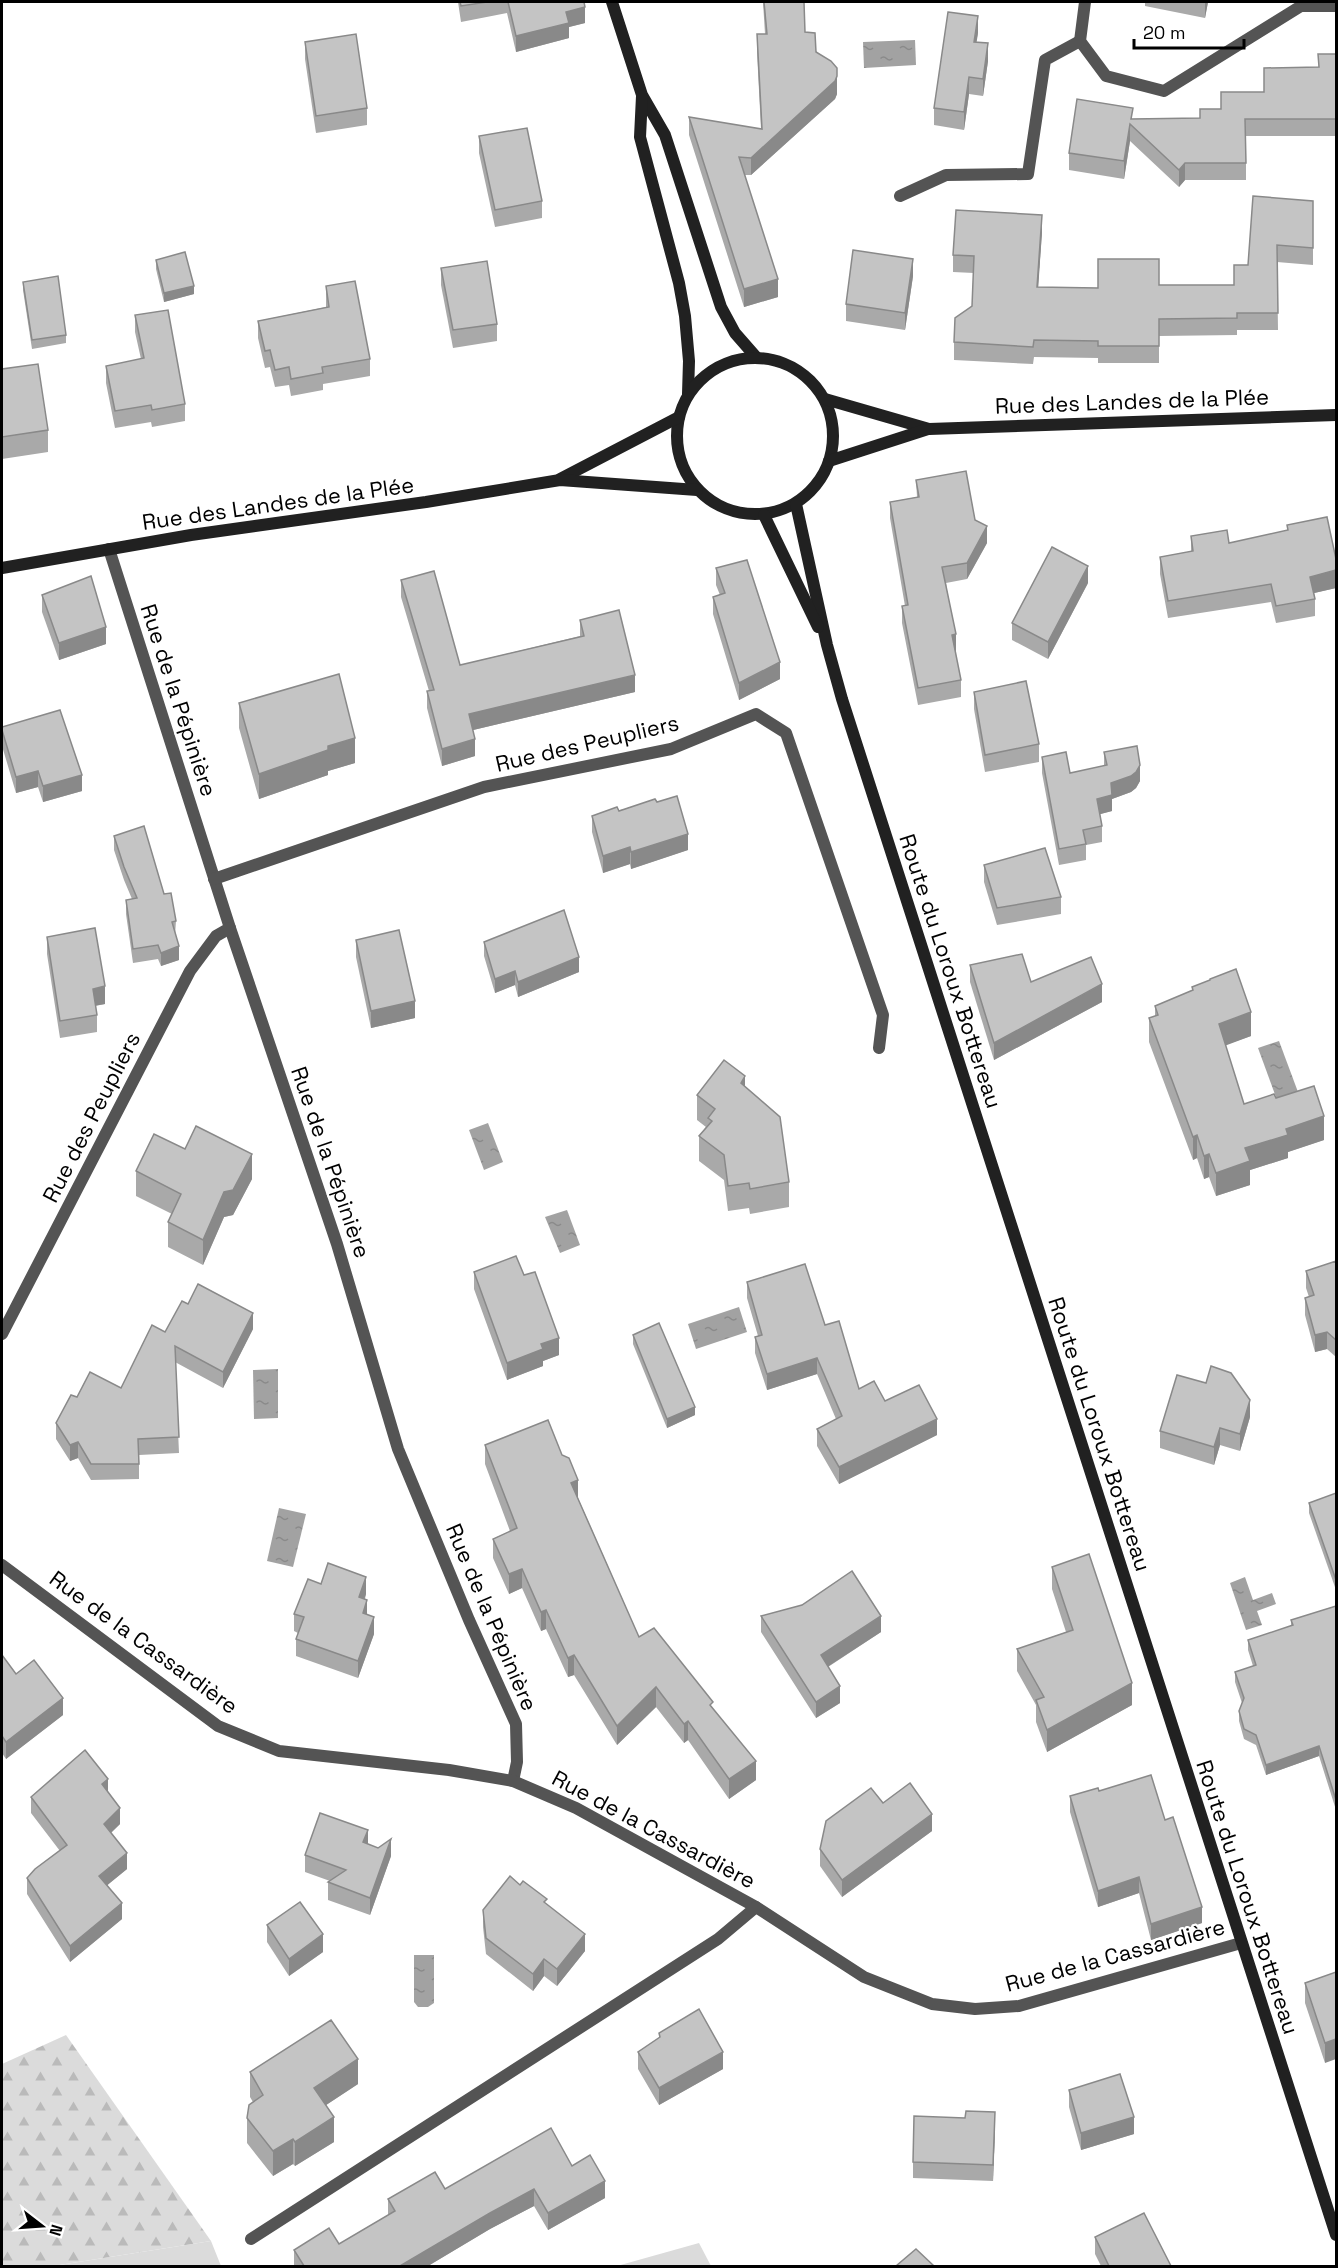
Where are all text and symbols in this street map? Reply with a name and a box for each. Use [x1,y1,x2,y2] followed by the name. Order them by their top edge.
[1134,12,1244,50] scale bar
[1143,21,1186,44] text: 20 m
[994,382,1270,420] street label: Rue des Landes de la Plée
[140,470,416,536] street label: Rue des Landes de la Plée
[135,600,223,800] street label: Rue de la Pépinière
[493,708,681,778] street label: Rue des Peupliers
[893,830,1009,1112] street label: Route du Loroux Bottereau
[36,1027,146,1207] street label: Rue des Peupliers
[285,1062,377,1262] street label: Rue de la Pépinière
[1042,1293,1158,1575] street label: Route du Loroux Bottereau
[440,1519,544,1715] street label: Rue de la Pépinière
[44,1564,244,1720] street label: Rue de la Cassardière
[1190,1756,1306,2038] street label: Route du Loroux Bottereau
[547,1763,761,1895] street label: Rue de la Cassardière
[1002,1912,1228,1998] street label: Rue de la Cassardière
[12,2196,72,2256] north arrow
[44,2222,67,2238] text: N

